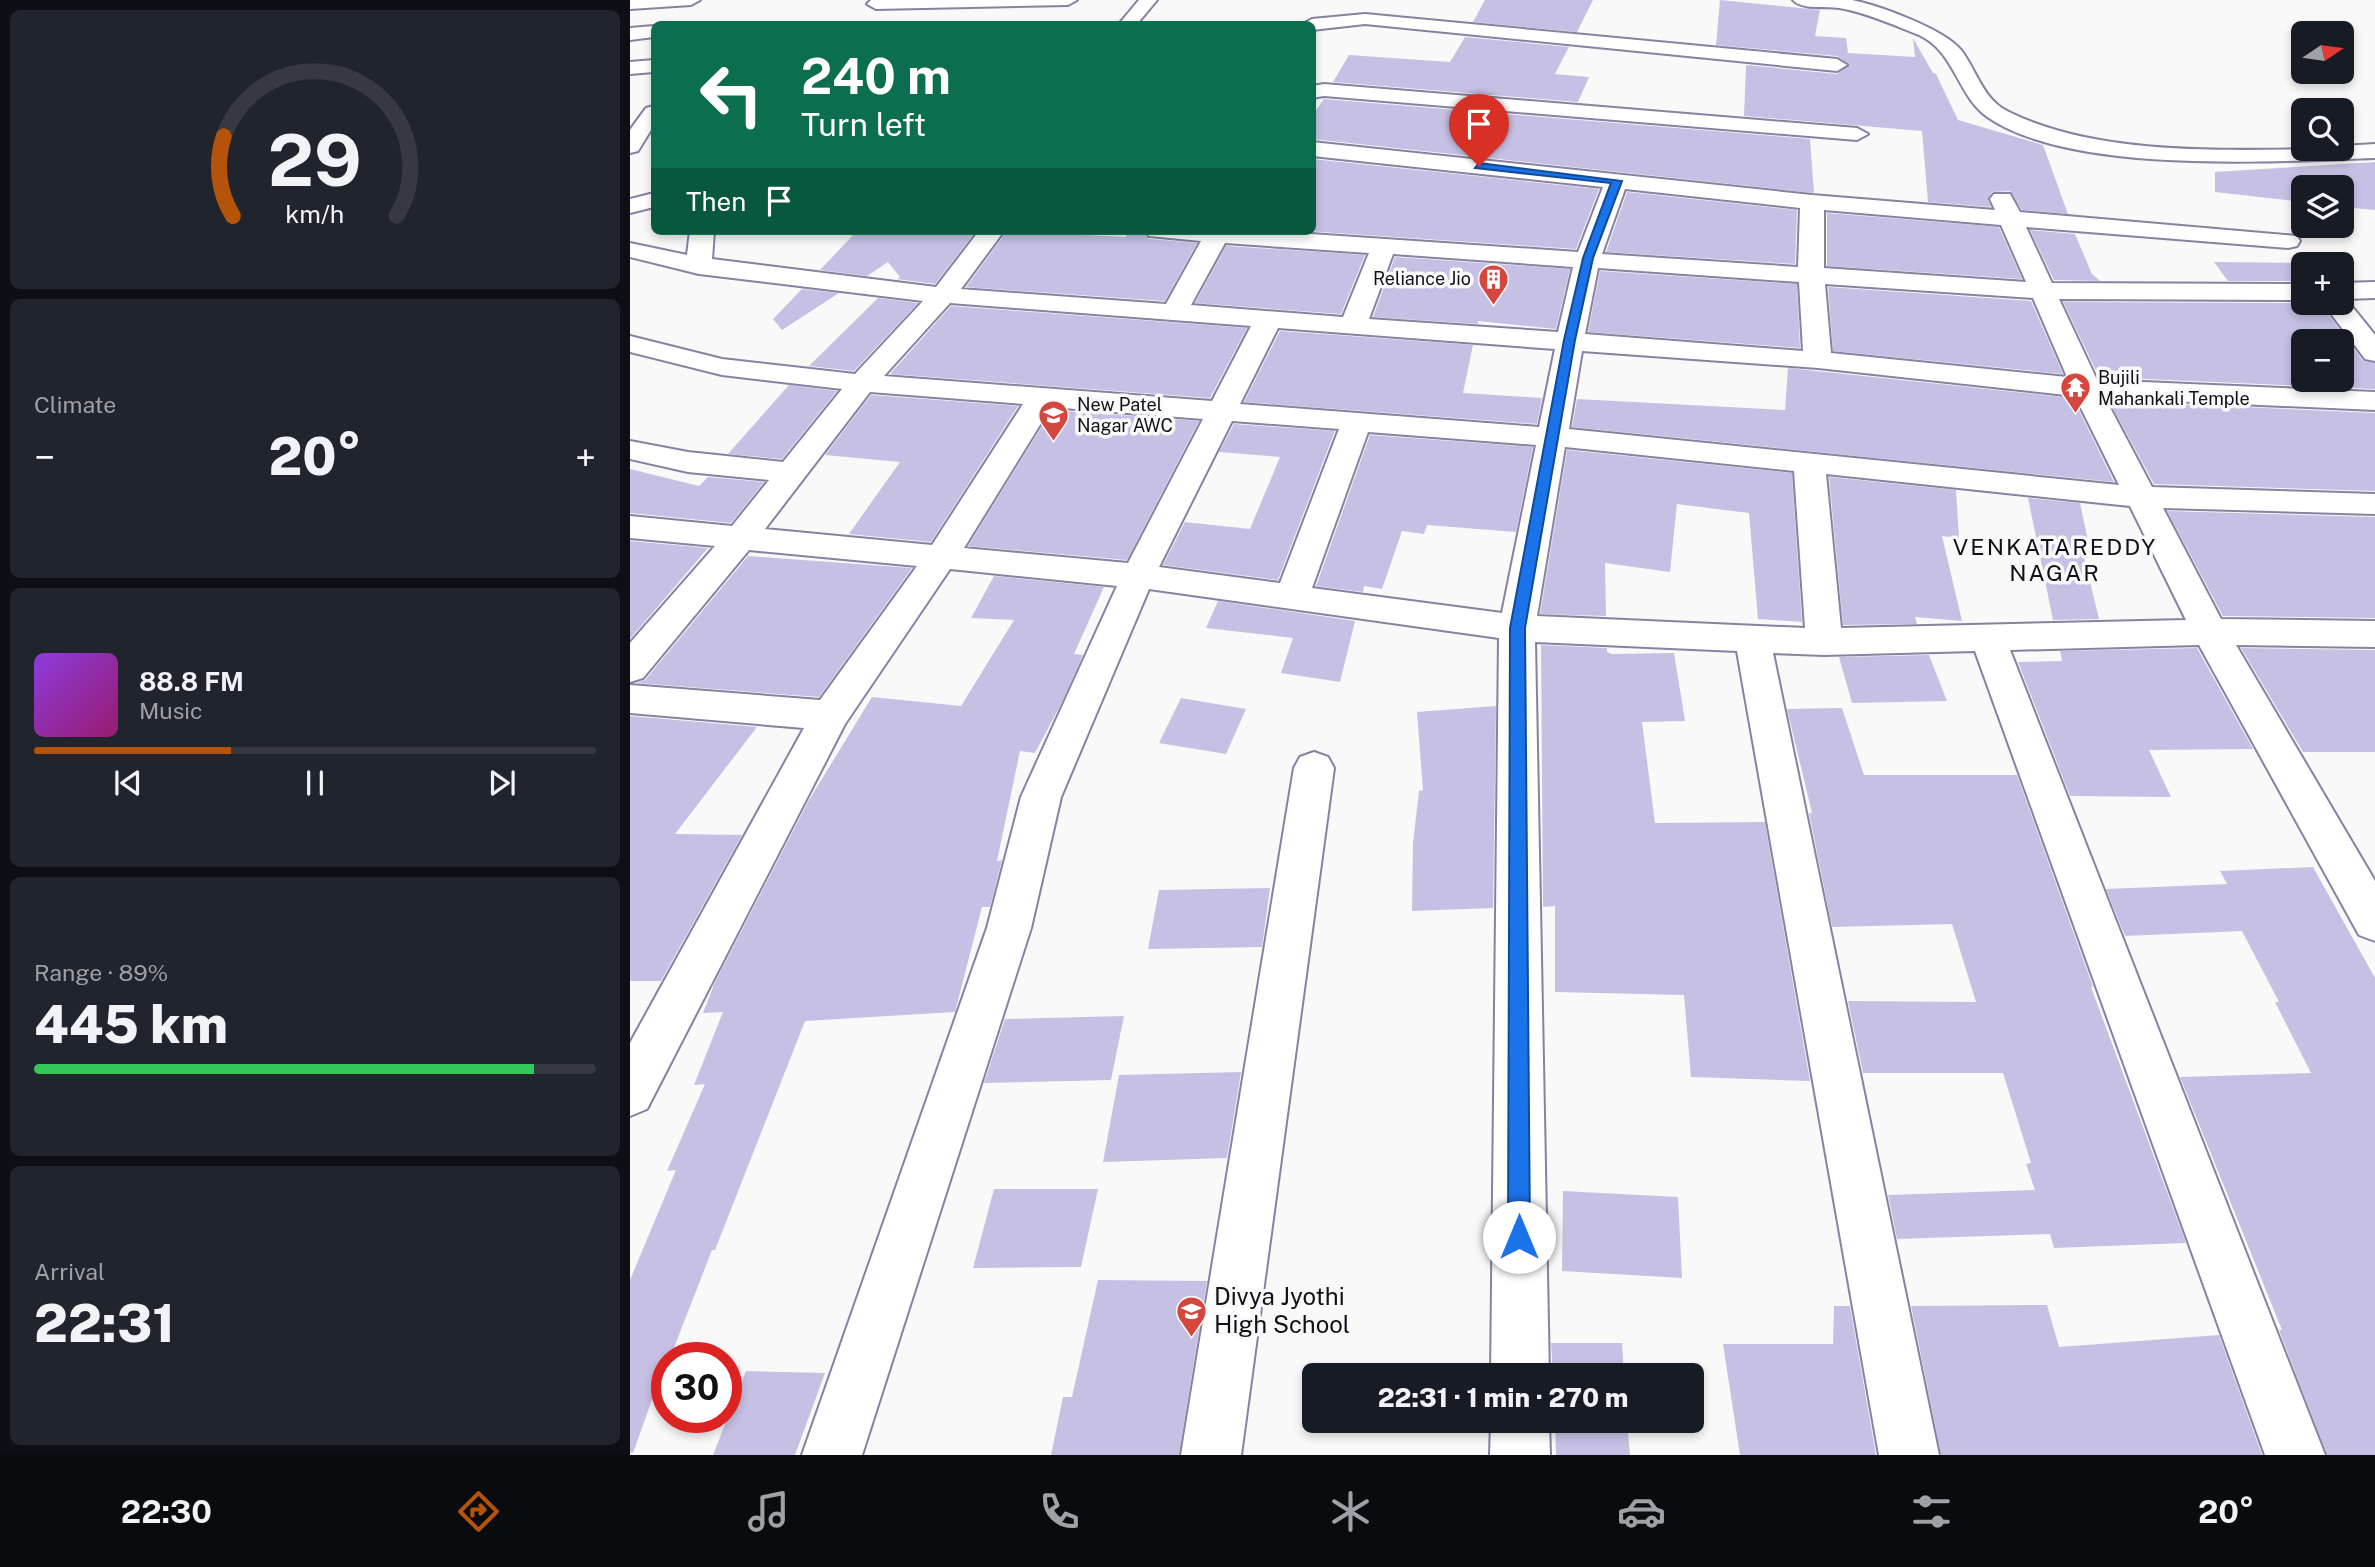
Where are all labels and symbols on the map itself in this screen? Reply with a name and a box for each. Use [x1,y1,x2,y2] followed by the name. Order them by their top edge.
[2291,21,2354,84] north arrow
[1449,94,1509,166] pin
[1477,262,1511,306] building icon: Reliance Jio
[1373,268,1471,289] place label: Reliance Jio
[2098,367,2250,409] place label: Bujili Mahankali Temple
[2058,371,2092,415] temple icon: Bujili Mahankali Temple
[1077,394,1173,436] place label: New Patel Nagar AWC
[1037,398,1071,442] school or university icon: New Patel Nagar AWC
[1953,533,2157,586] district label: VENKATAREDDY NAGAR
[1482,1200,1556,1274] position arrow
[1214,1282,1350,1338] place label: Divya Jyothi High School
[1174,1294,1208,1338] school or university icon: Divya Jyothi High School
[651,1342,742,1433] speed limit sign: 30

